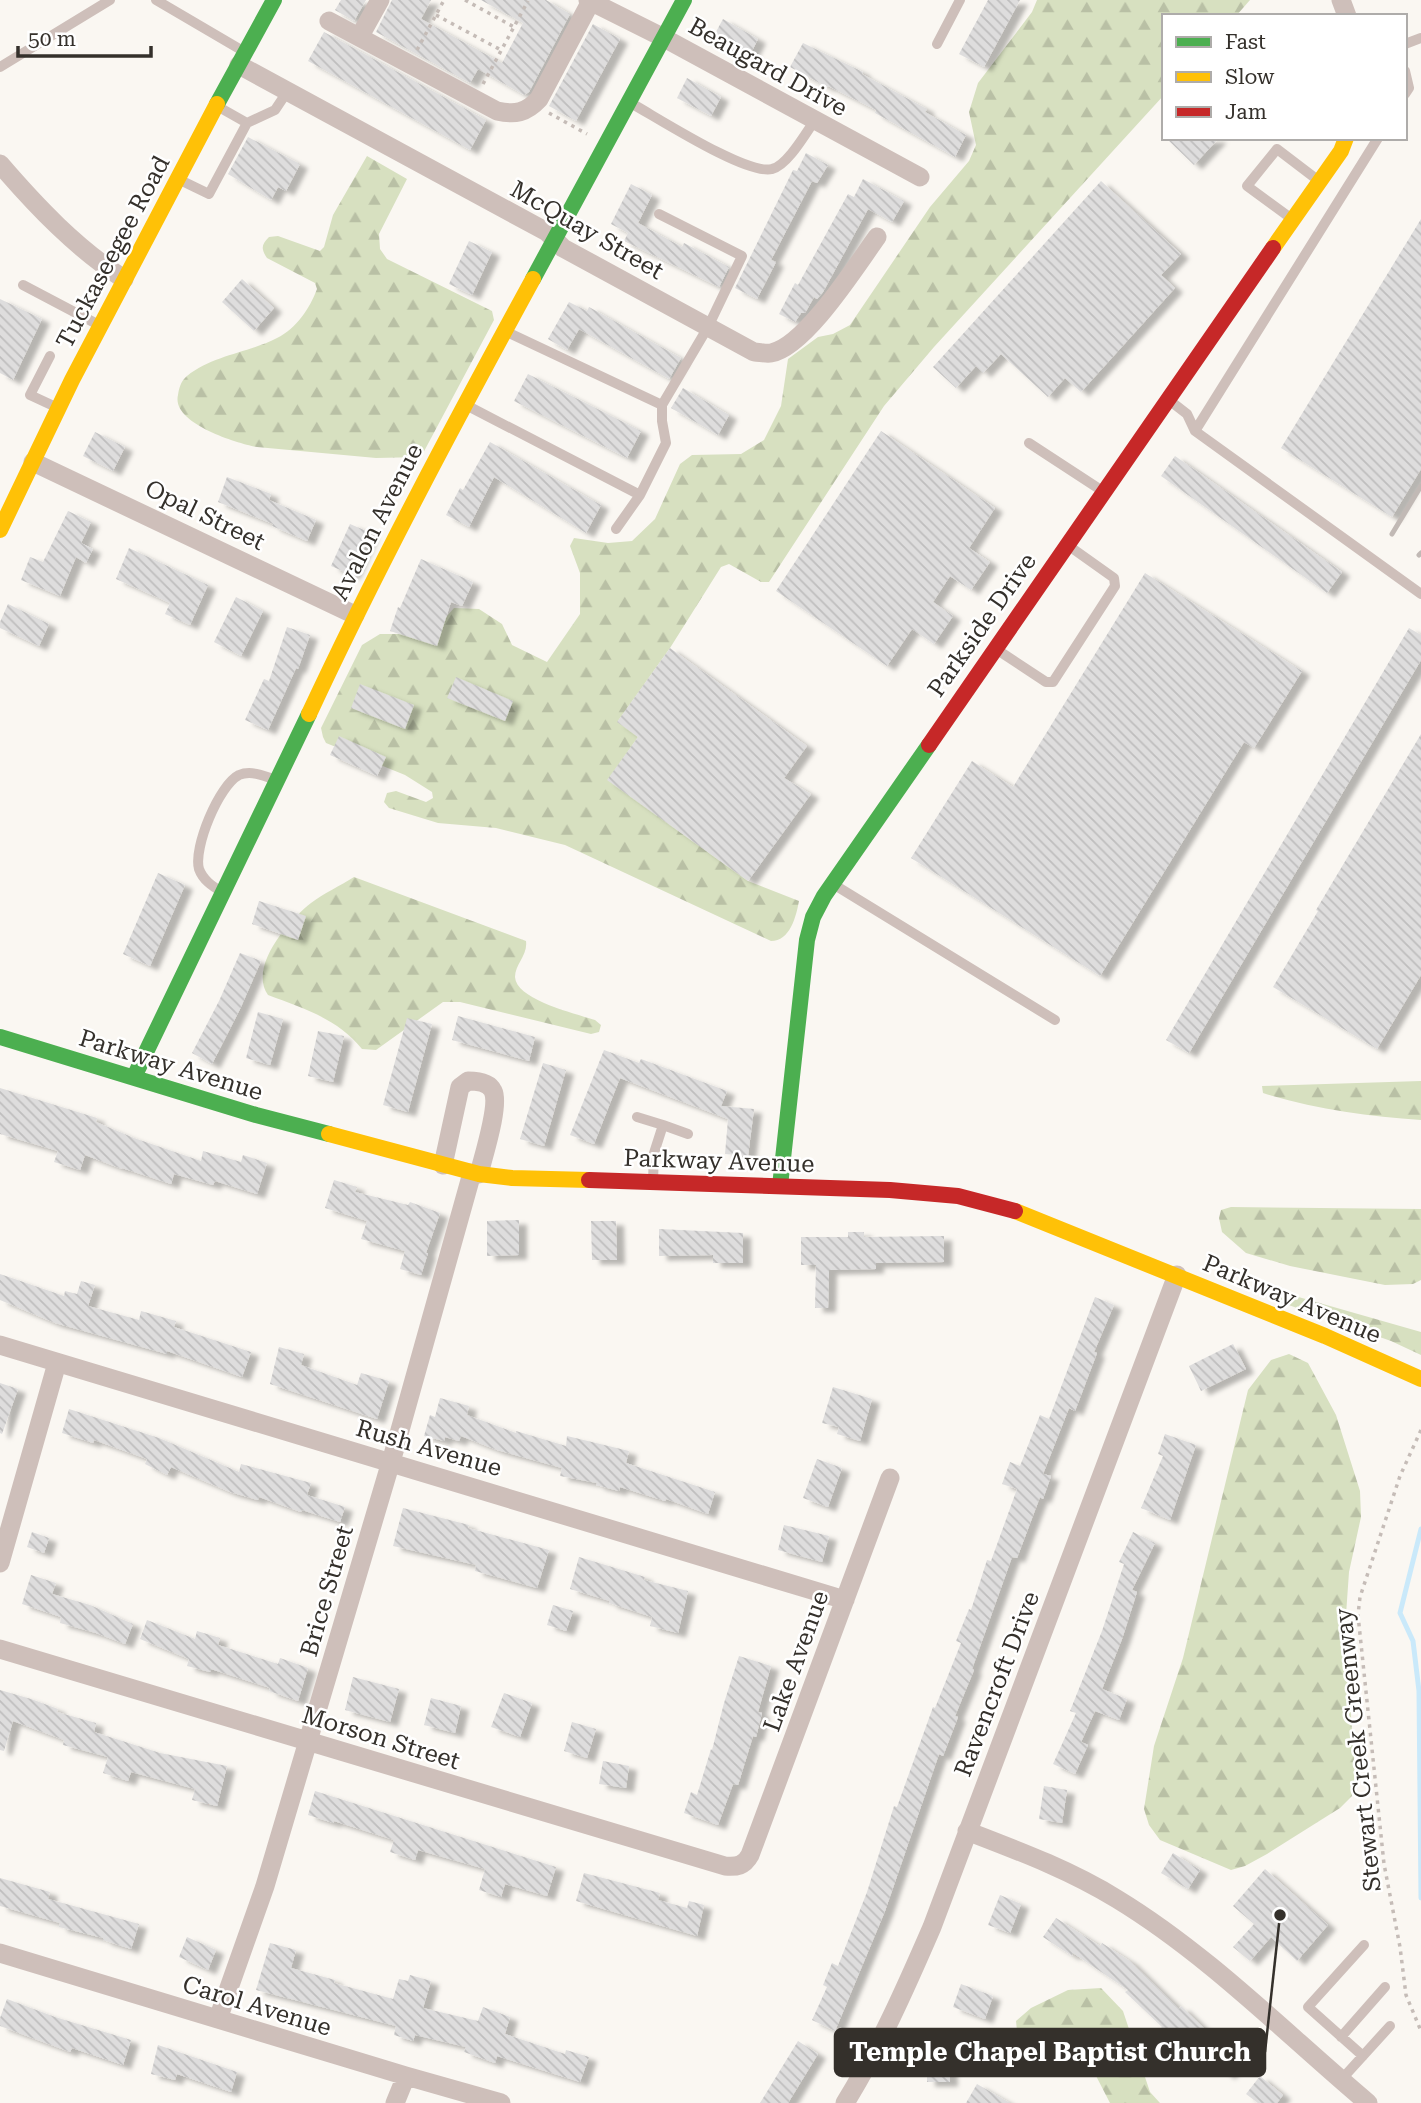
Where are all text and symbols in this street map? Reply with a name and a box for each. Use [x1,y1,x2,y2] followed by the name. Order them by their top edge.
[684,12,852,122] street label: Beaugard Drive
[18,14,150,58] scale bar
[1162,14,1407,140] legend
[28,27,76,51] text: 50 m
[1225,30,1266,54] text: Fast
[1225,65,1275,89] text: Slow
[1225,100,1267,124] text: Jam
[50,151,176,353] street label: Tuckaseegee Road
[505,175,669,285] street label: McQuay Street
[325,439,429,605] street label: Avalon Avenue
[141,474,270,556] street label: Opal Street
[922,548,1042,702] street label: Parkside Drive
[76,1024,266,1106] street label: Parkway Avenue
[623,1144,815,1178] street label: Parkway Avenue
[1199,1249,1385,1349] street label: Parkway Avenue
[353,1414,505,1482] street label: Rush Avenue
[295,1522,359,1660] street label: Brice Street
[758,1587,834,1735] street label: Lake Avenue
[949,1587,1045,1781] street label: Ravencroft Drive
[1329,1606,1387,1893] street label: Stewart Creek Greenway
[299,1701,463,1775] street label: Morson Street
[179,1970,335,2042] street label: Carol Avenue
[835,2029,1265,2076] callout: Temple Chapel Baptist Church
[849,2037,1252,2067] text: Temple Chapel Baptist Church

